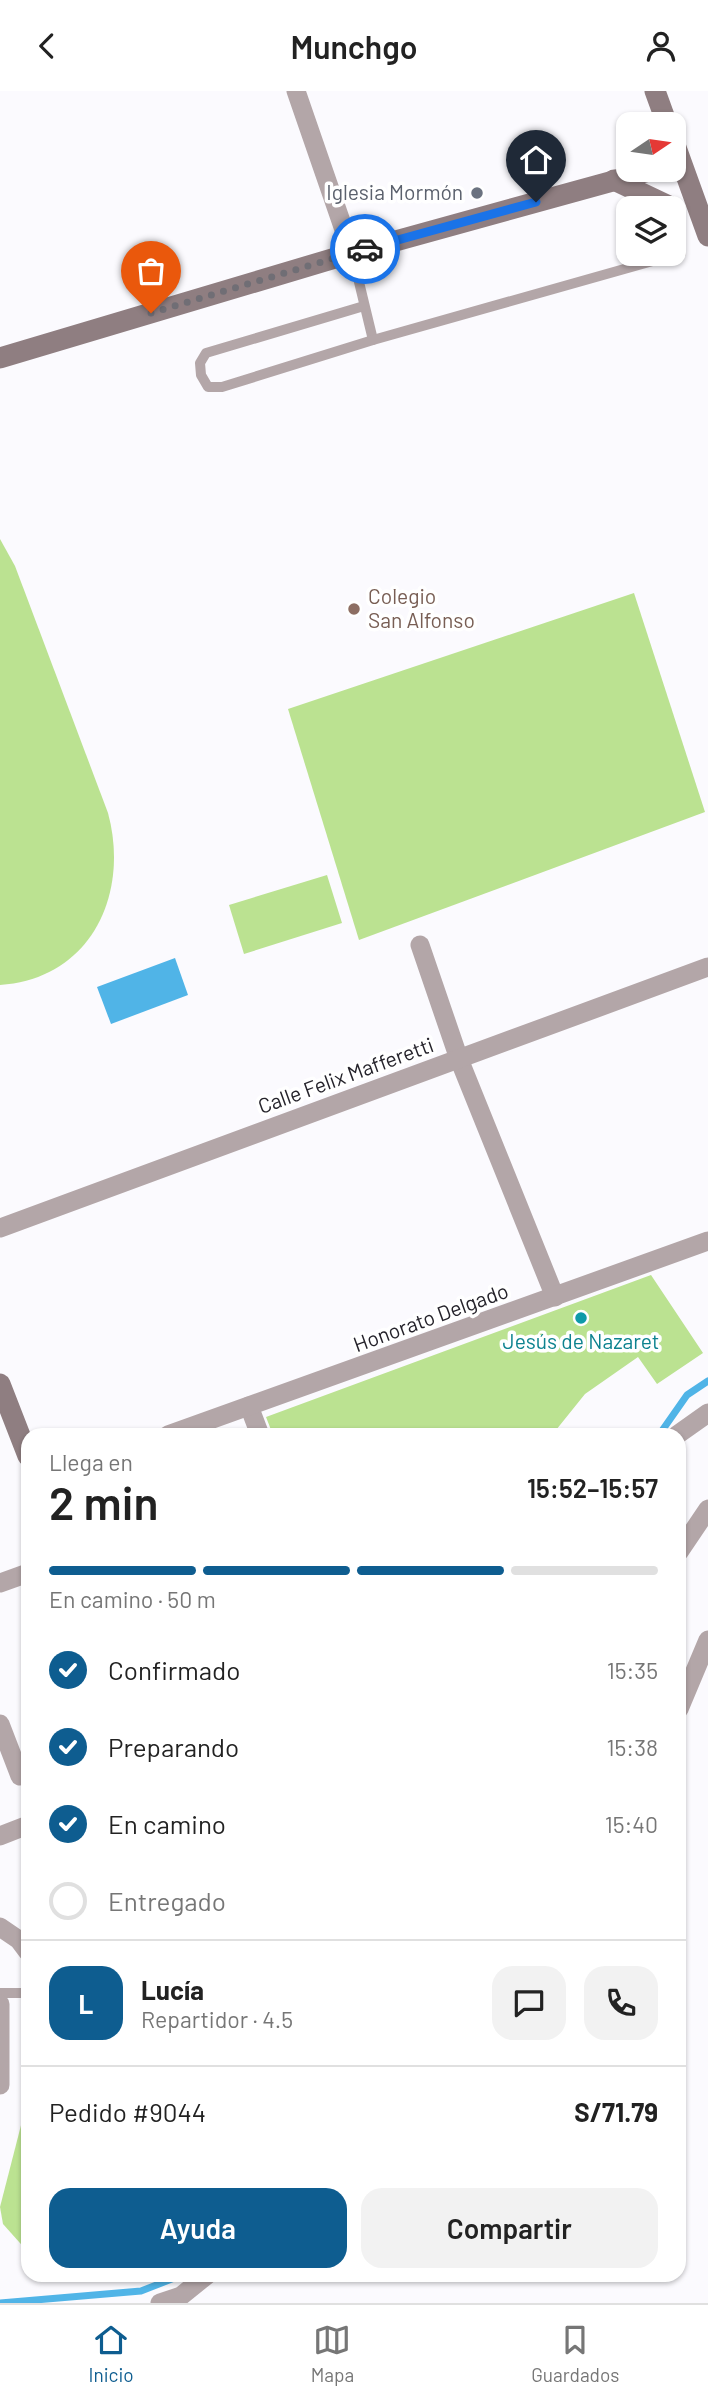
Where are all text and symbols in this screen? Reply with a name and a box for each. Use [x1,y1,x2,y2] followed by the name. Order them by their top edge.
[28,27,66,65] icon: back
[290,27,418,65] text: Munchgo
[642,27,680,65] icon: person
[616,112,686,182] north arrow
[616,112,686,266] map controls
[506,130,566,202] pin
[517,141,555,179] icon: home
[326,179,463,204] place label: Iglesia Mormón
[469,185,485,201] marker: Iglesia Mormón
[616,196,686,266] button: layers
[330,214,400,284] courier
[346,230,384,268] icon: car
[121,241,181,313] pin
[132,252,170,290] icon: bag
[368,583,475,632] place label: Colegio San Alfonso
[346,601,362,617] marker: Colegio San Alfonso
[254,1031,437,1118] street label: Calle Felix Mafferetti
[350,1277,511,1356] street label: Honorato Delgado
[573,1310,589,1326] marker: Jesús de Nazaret
[503,1328,659,1353] place label: Jesús de Nazaret
[49,1448,133,1476] text: Llega en
[527,1472,658,1503] text: 15:52–15:57
[49,1474,158,1529] text: 2 min
[49,1585,216,1613] text: En camino · 50 m
[49,1651,87,1689] icon: check
[108,1654,240,1685] text: Confirmado
[607,1656,658,1684] text: 15:35
[49,1728,87,1766] icon: check
[108,1731,239,1762] text: Preparando
[607,1733,658,1761] text: 15:38
[49,1805,87,1843] icon: check
[108,1808,226,1839] text: En camino
[605,1810,658,1838] text: 15:40
[108,1885,226,1916] text: Entregado
[492,1966,566,2040] button: chat
[584,1966,658,2040] button: phone
[141,1974,204,2005] text: Lucía
[79,1988,93,2019] text: L
[141,2005,293,2033] text: Repartidor · 4.5
[49,2096,206,2127] text: Pedido #9044
[574,2096,658,2127] text: S/71.79
[49,2188,347,2268] button: Ayuda
[361,2188,658,2268] button: Compartir
[89,2321,134,2386] tab: Inicio
[311,2321,354,2386] tab: Mapa
[531,2321,619,2386] tab: Guardados

